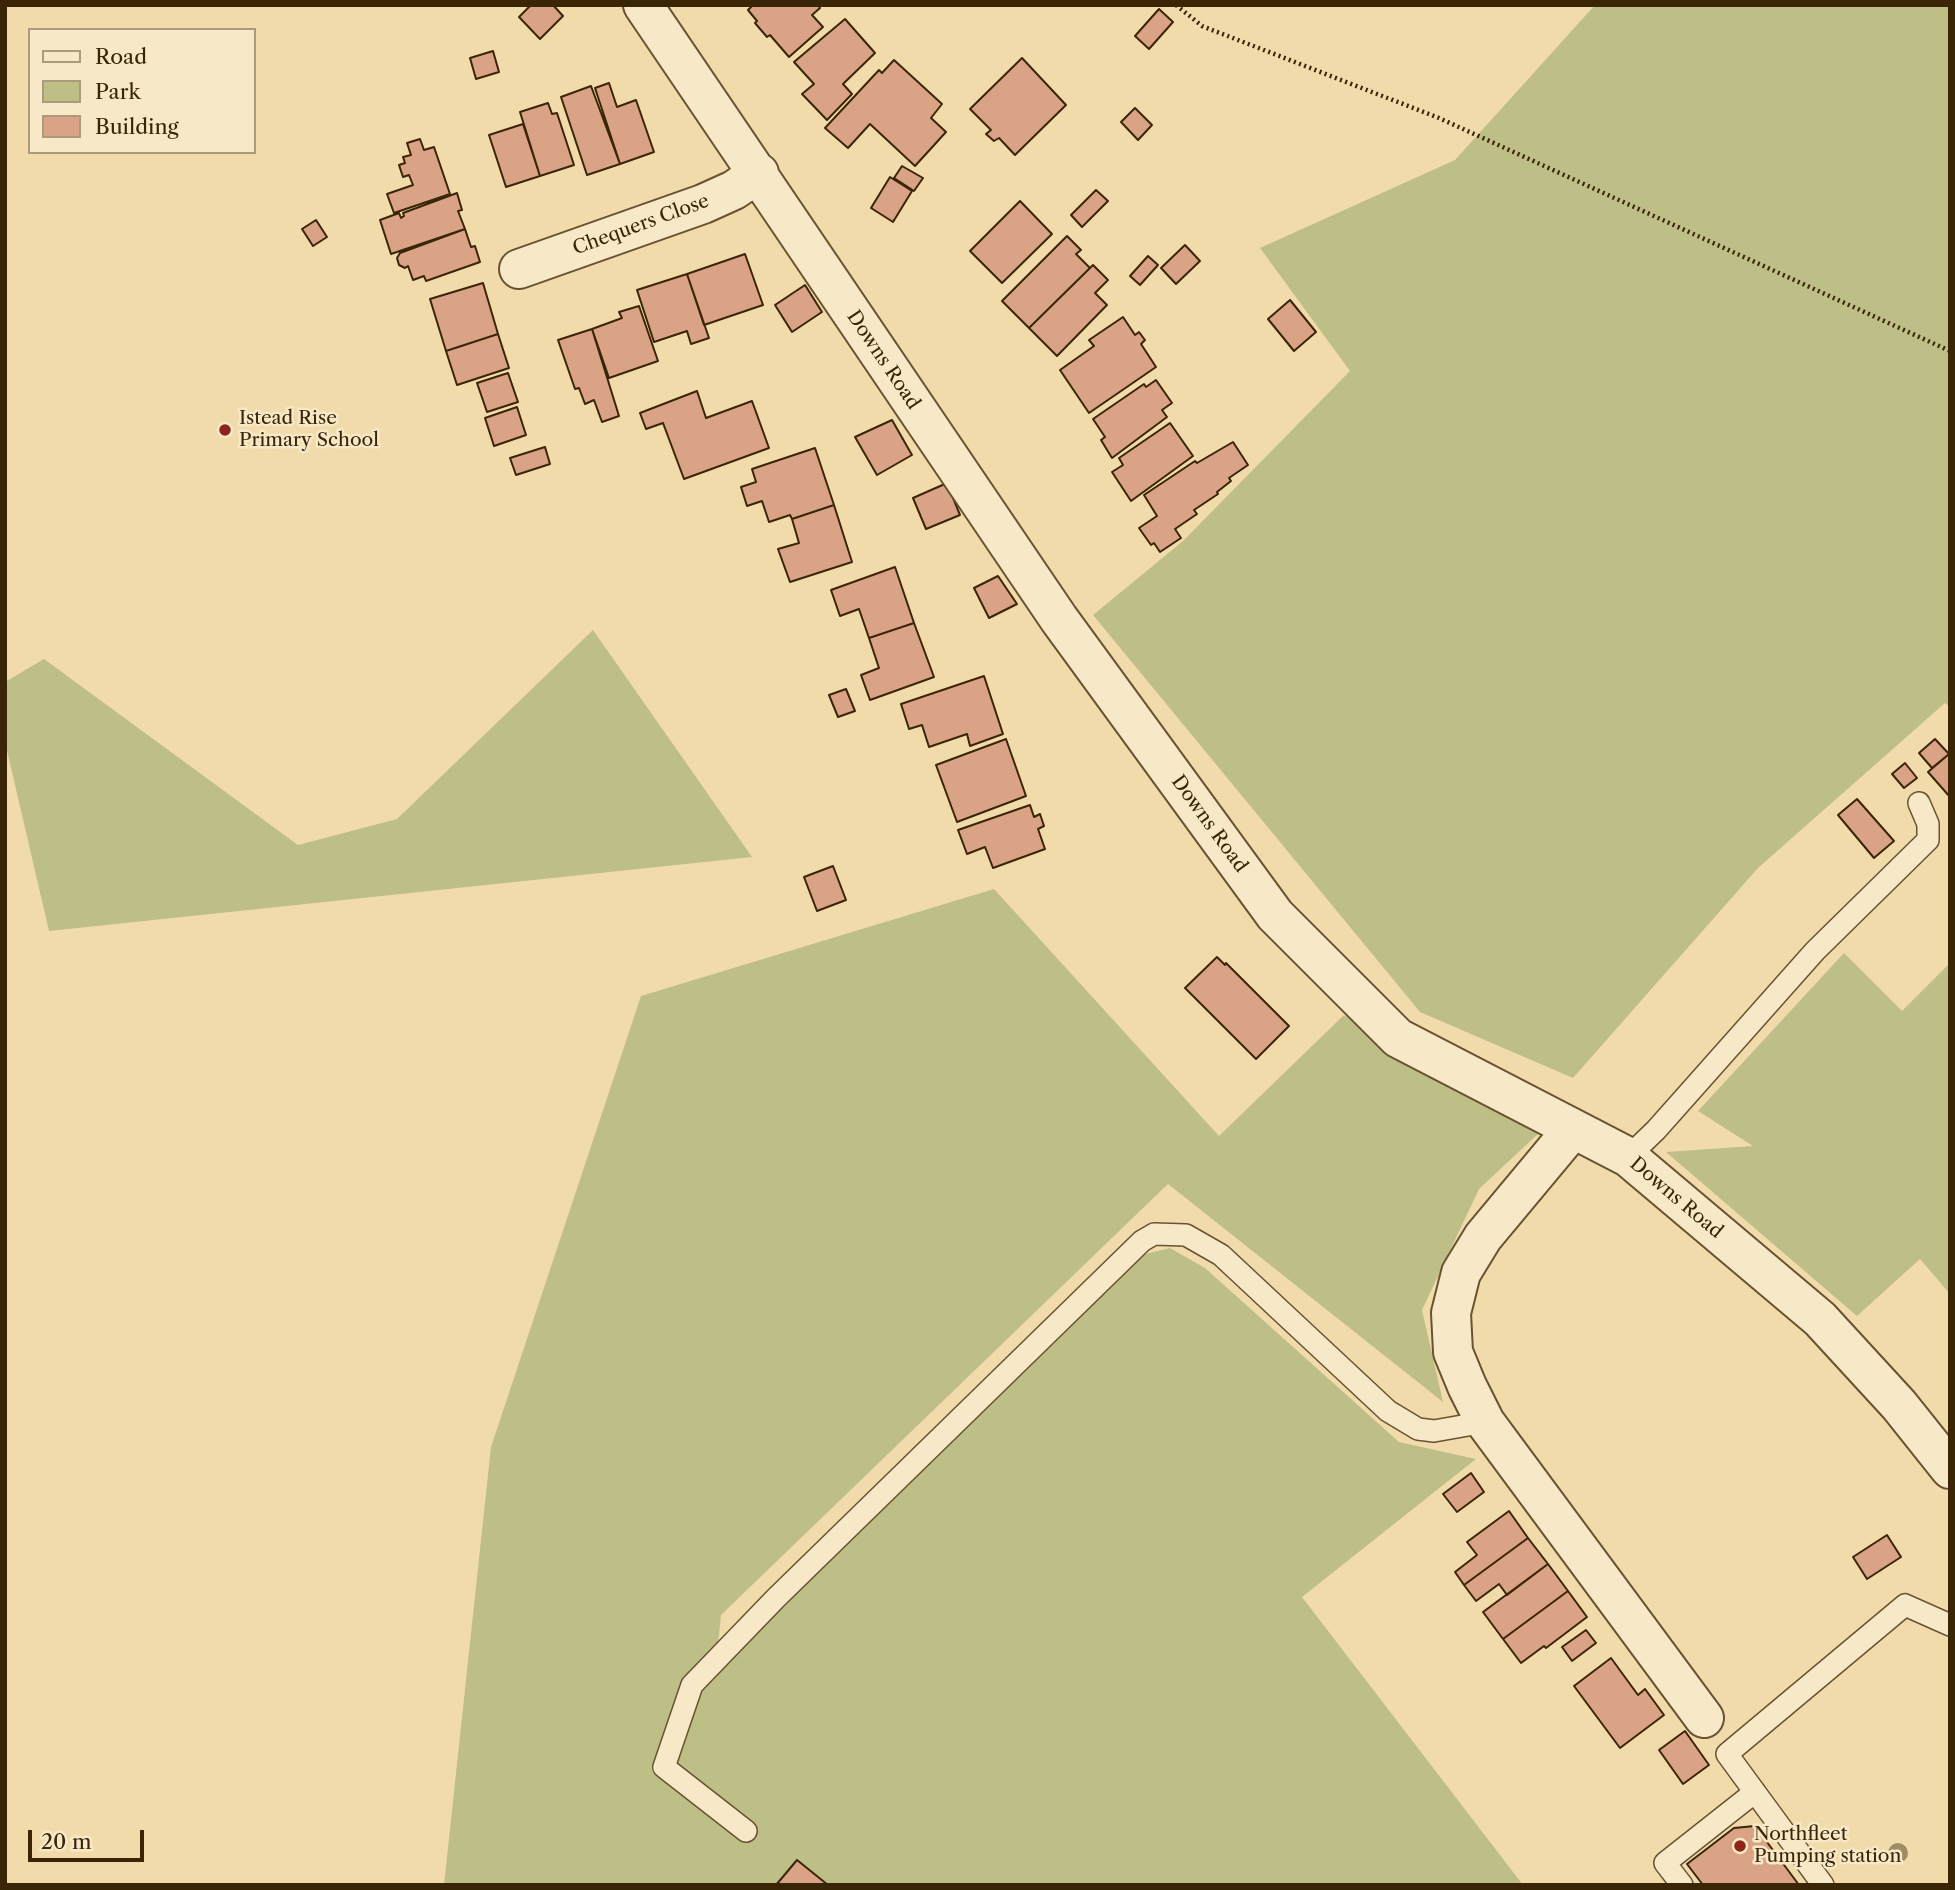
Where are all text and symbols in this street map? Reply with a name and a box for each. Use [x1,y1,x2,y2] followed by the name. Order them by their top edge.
[28,28,256,154] legend
[95,44,147,69] text: Road
[95,79,141,104] text: Park
[95,114,179,139] text: Building
[570,190,712,260] street label: Chequers Close
[842,306,924,414] street label: Downs Road
[239,408,379,452] place label: Istead Rise Primary School
[217,422,233,438] marker: Istead Rise Primary School
[1166,771,1252,877] street label: Downs Road
[1625,1152,1727,1244] street label: Downs Road
[32,1816,147,1860] scale bar
[1754,1824,1901,1868] place label: Northfleet Pumping station
[41,1829,92,1854] text: 20 m
[1732,1838,1748,1854] marker: Northfleet Pumping station

